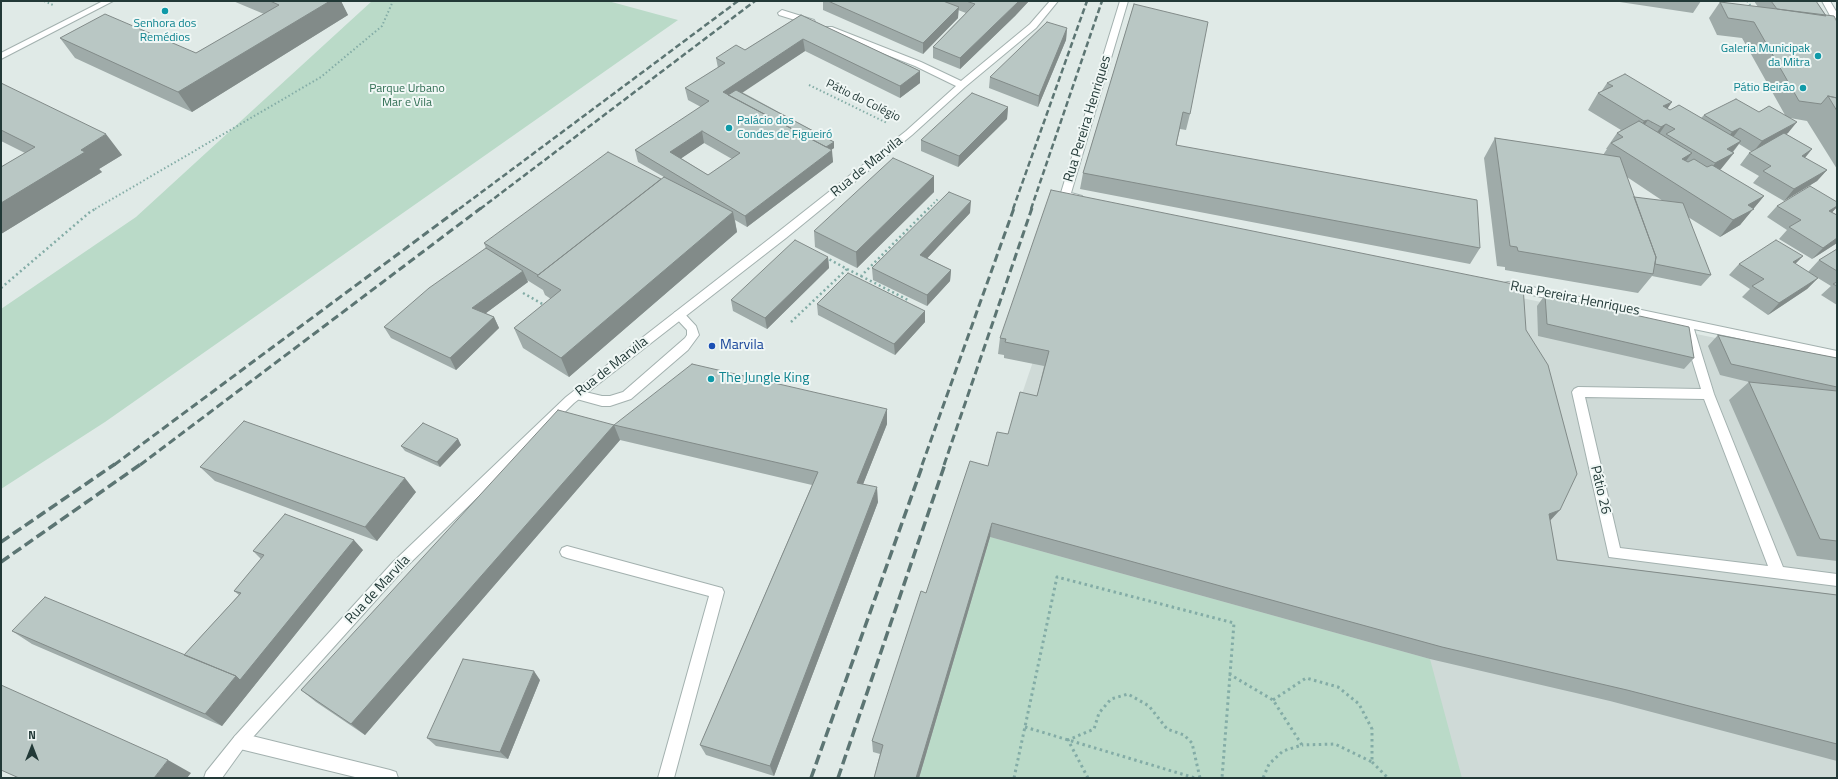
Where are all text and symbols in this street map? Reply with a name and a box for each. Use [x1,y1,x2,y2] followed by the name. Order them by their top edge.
[160,6,170,16] marker: Senhora dos Remédios
[134,17,196,45] place label: Senhora dos Remédios
[1721,42,1810,70] place label: Galeria Municipak da Mitra
[1813,51,1823,61] marker: Galeria Municipak da Mitra
[1061,54,1115,184] street label: Rua Pereira Henriques
[823,77,903,125] street label: Pátio do Colégio
[1734,81,1795,95] place label: Pátio Beirão
[369,82,445,110] park label: Parque Urbano Mar e Vila
[1798,83,1808,93] marker: Pátio Beirão
[737,114,832,142] place label: Palácio dos Condes de Figueiró
[724,123,734,133] marker: Palácio dos Condes de Figueiró
[828,133,906,201] street label: Rua de Marvila
[1509,278,1641,320] street label: Rua Pereira Henriques
[572,333,652,401] street label: Rua de Marvila
[720,338,764,354] place label: Marvila
[707,341,717,351] marker: Marvila
[719,371,809,387] place label: The Jungle King
[706,374,716,384] marker: The Jungle King
[1586,464,1614,516] street label: Pátio 26
[342,552,414,628] street label: Rua de Marvila
[12,727,52,767] north arrow
[28,727,36,743] text: N

